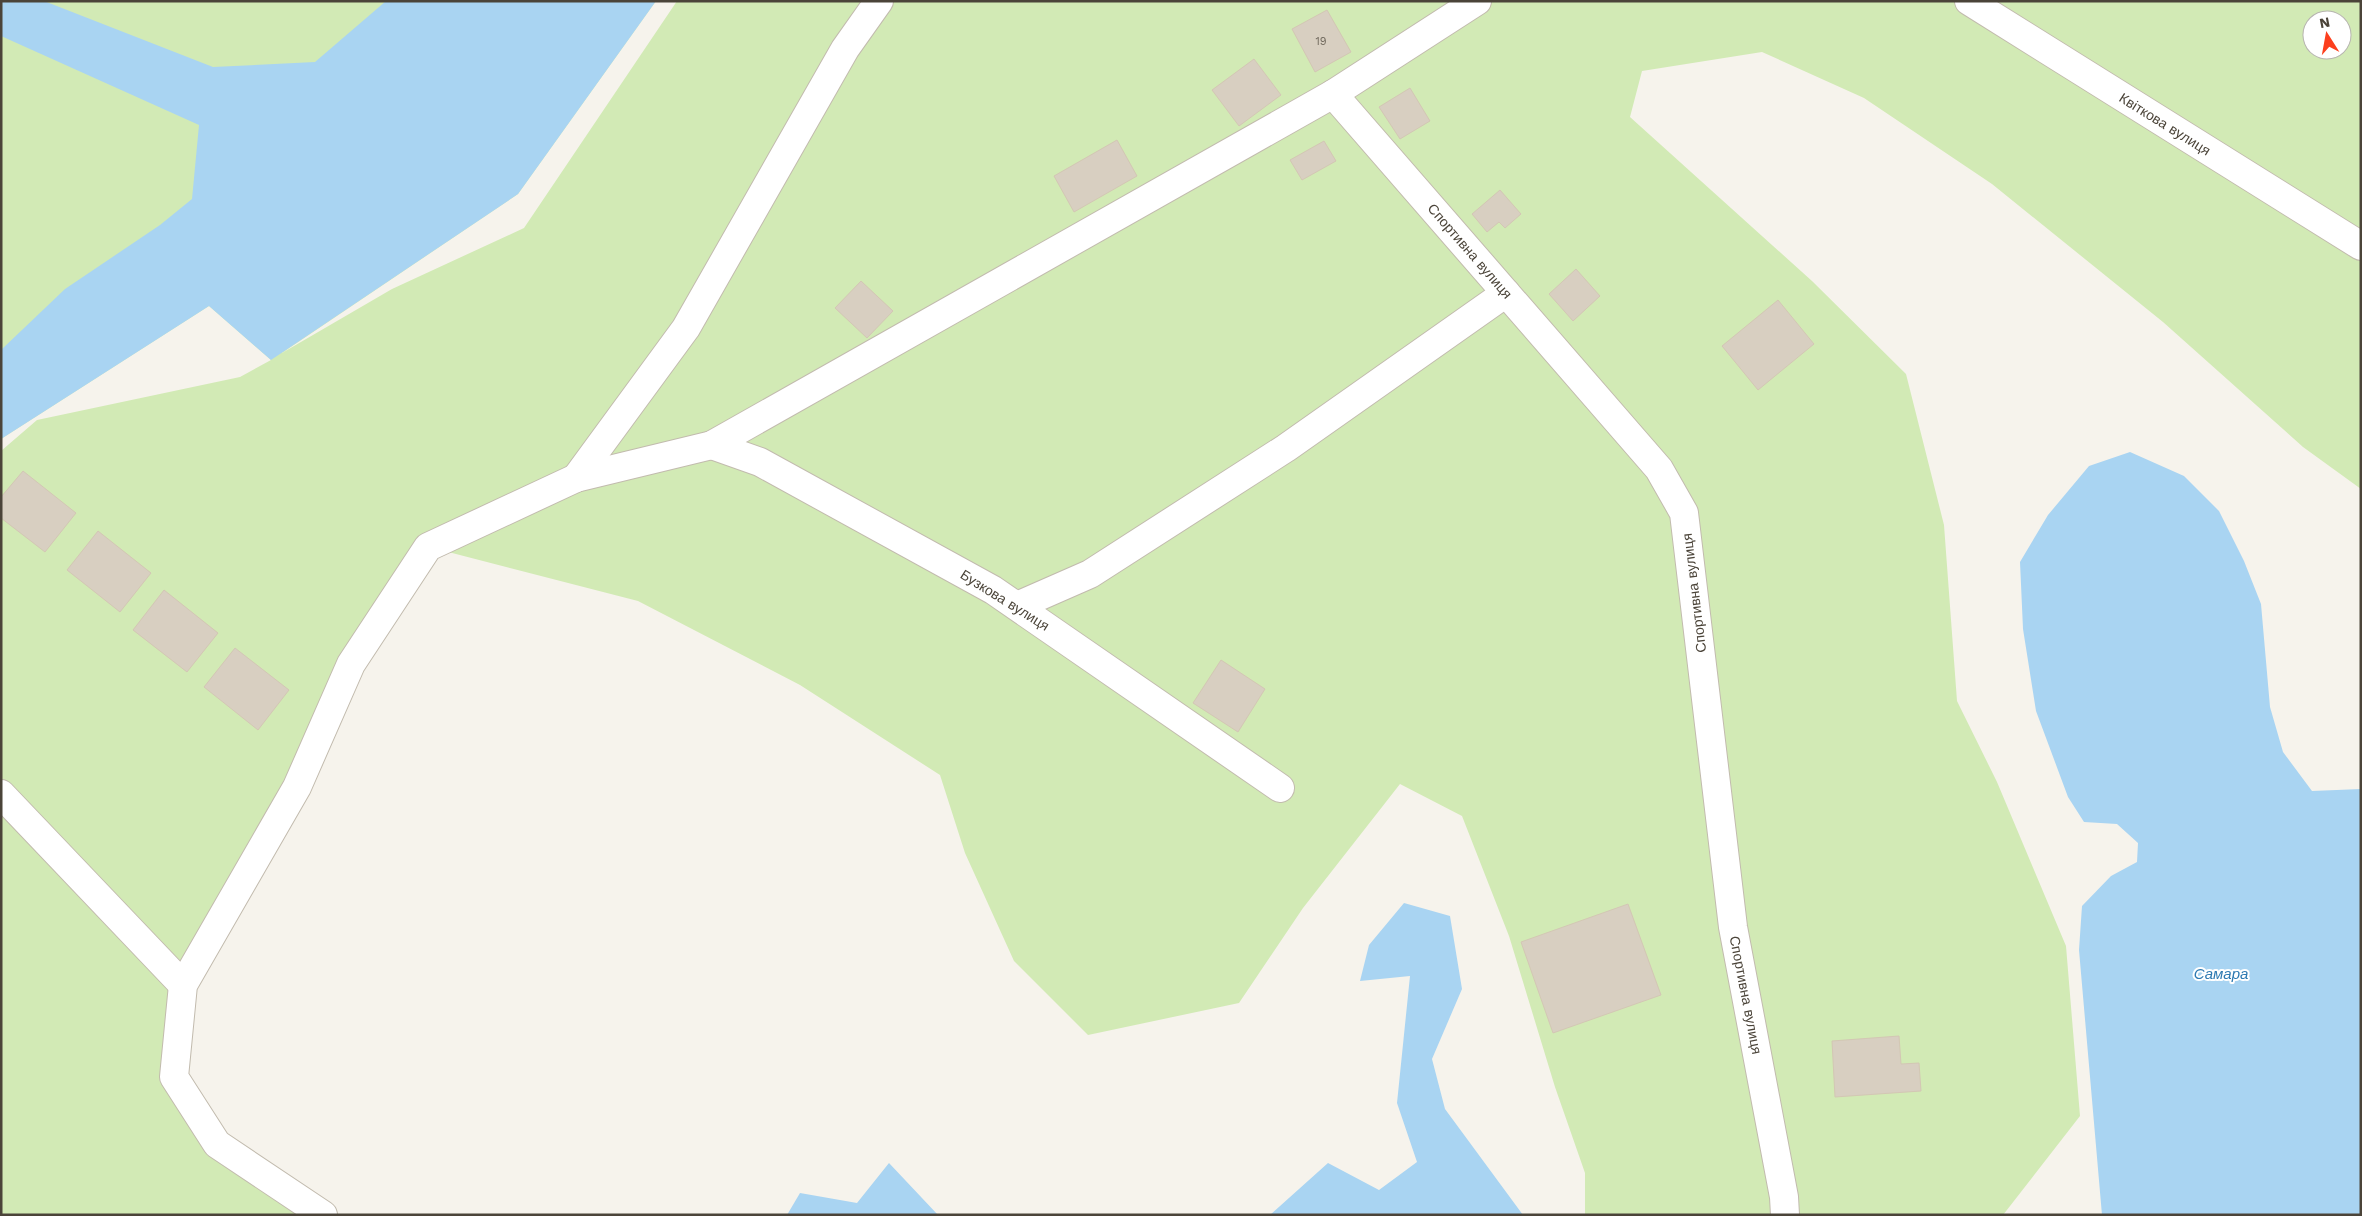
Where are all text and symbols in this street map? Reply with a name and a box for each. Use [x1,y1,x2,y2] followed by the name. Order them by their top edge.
[2302,10,2352,60] north arrow
[2318,13,2331,31] text: N
[1315,35,1327,48] house number: 19
[2116,90,2214,158] street label: Квіткова вулиця
[1424,200,1516,302] street label: Спортивна вулиця
[1679,532,1709,654] street label: Спортивна вулиця
[958,566,1052,634] street label: Бузкова вулиця
[1727,934,1765,1056] street label: Спортивна вулиця
[2194,965,2248,983] water label: Самара

